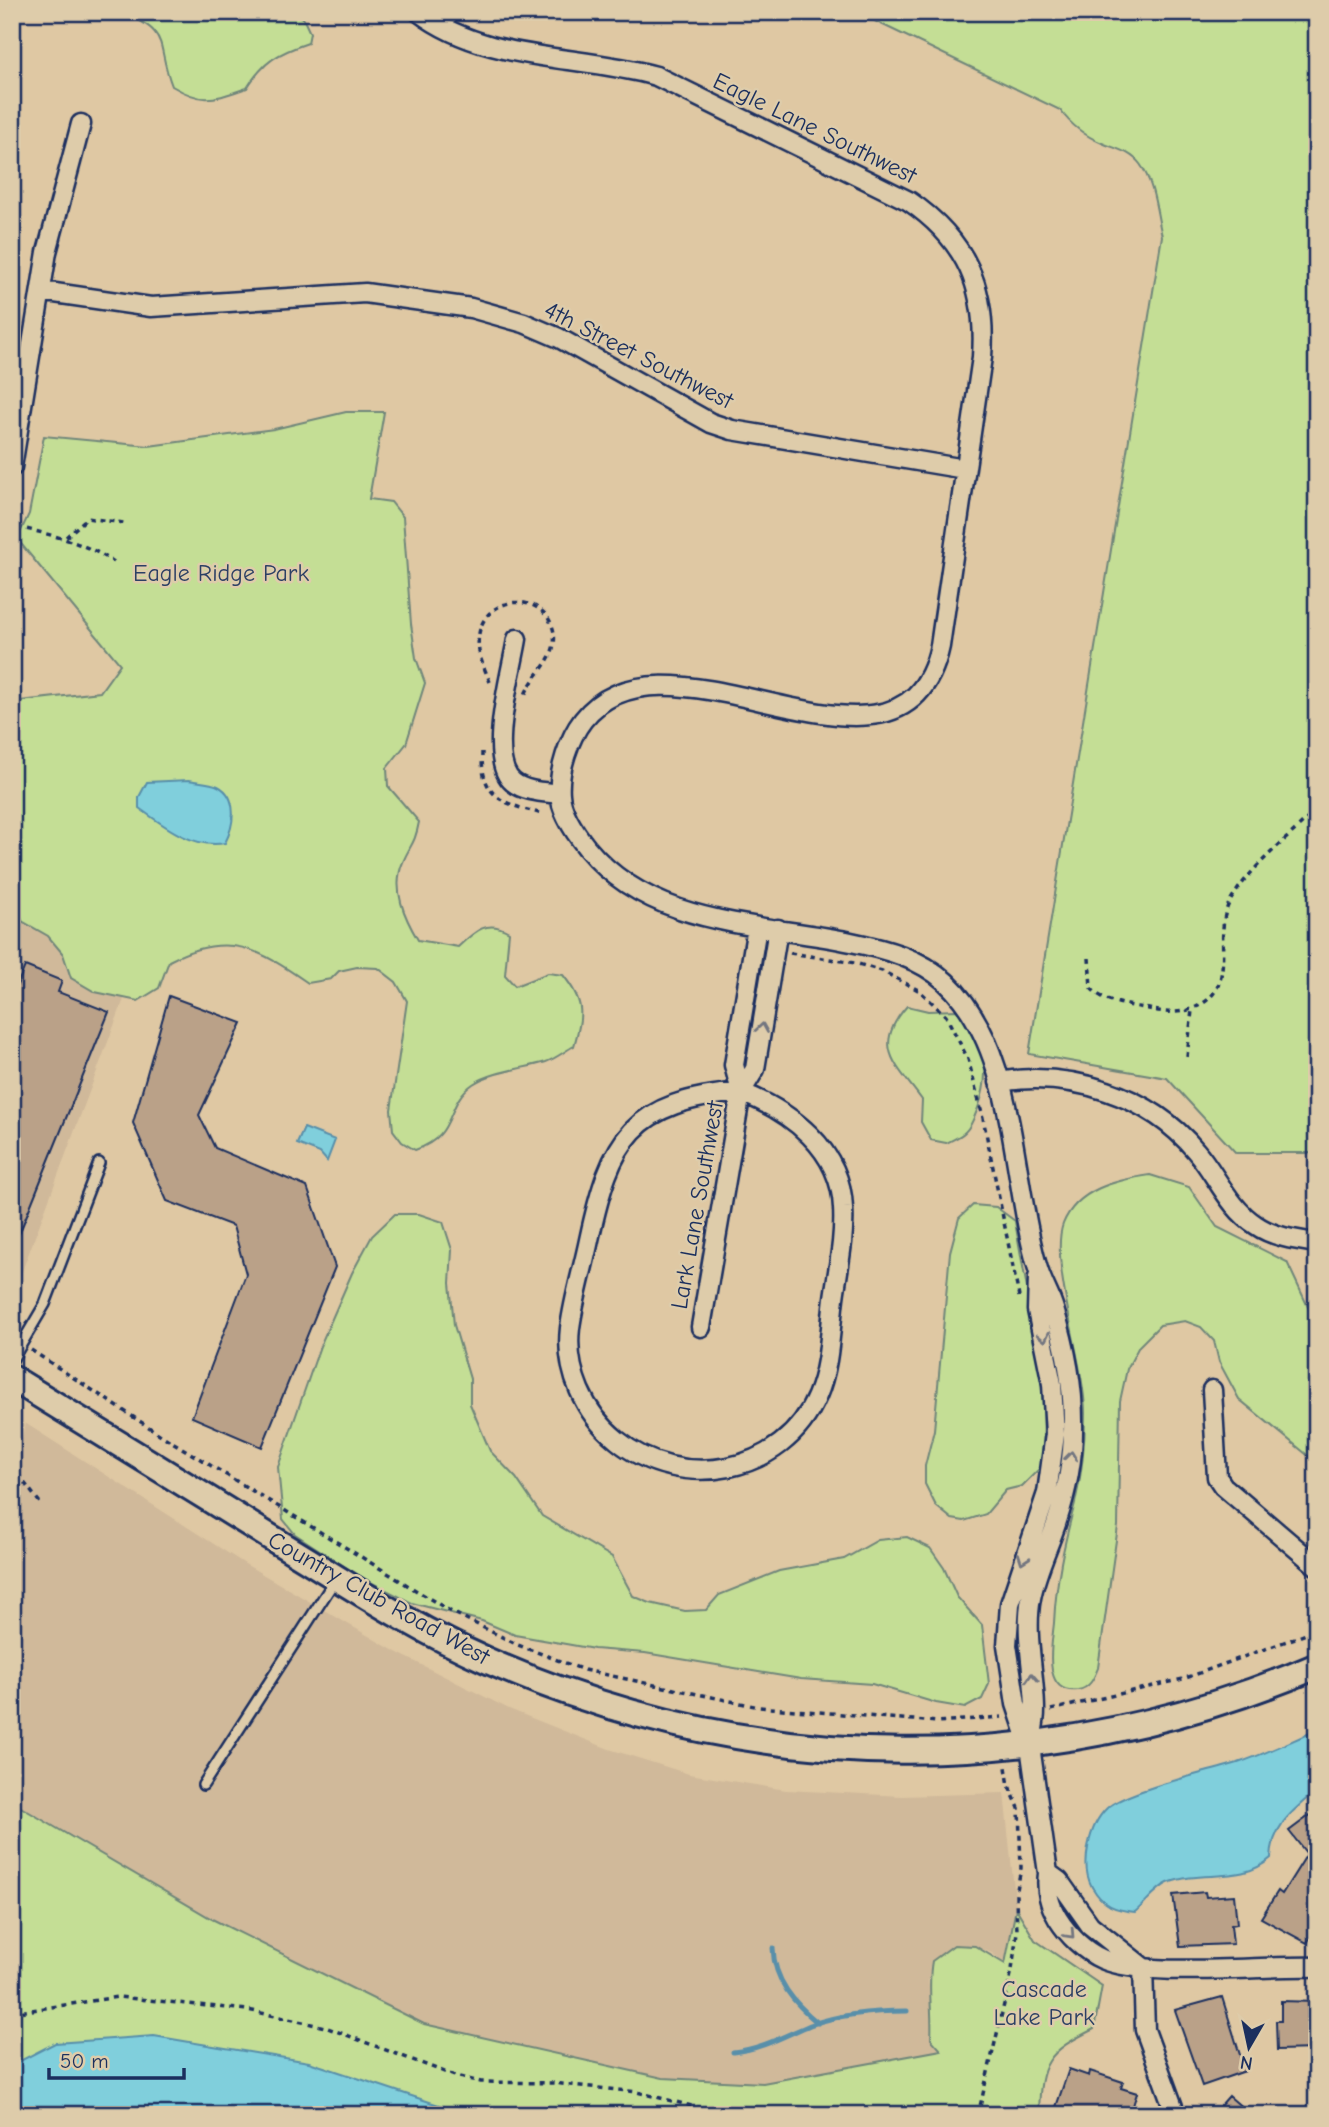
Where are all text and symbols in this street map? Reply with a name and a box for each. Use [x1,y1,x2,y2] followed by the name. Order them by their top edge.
[709,67,922,190] street label: Eagle Lane Southwest
[540,295,739,415] street label: 4th Street Southwest
[133,559,309,587] park label: Eagle Ridge Park
[754,1022,769,1034] one-way arrow
[665,1097,729,1311] street label: Lark Lane Southwest
[1035,1331,1050,1343] one-way arrow
[1063,1451,1078,1462] one-way arrow
[263,1525,496,1671] street label: Country Club Road West
[1017,1553,1031,1565] one-way arrow
[1025,1672,1040,1683] one-way arrow
[1062,1926,1075,1939] one-way arrow
[993,1975,1095,2031] park label: Cascade Lake Park
[1214,2011,1284,2082] north arrow
[49,2036,184,2080] scale bar
[60,2049,109,2073] text: 50 m
[1239,2051,1254,2075] text: N

